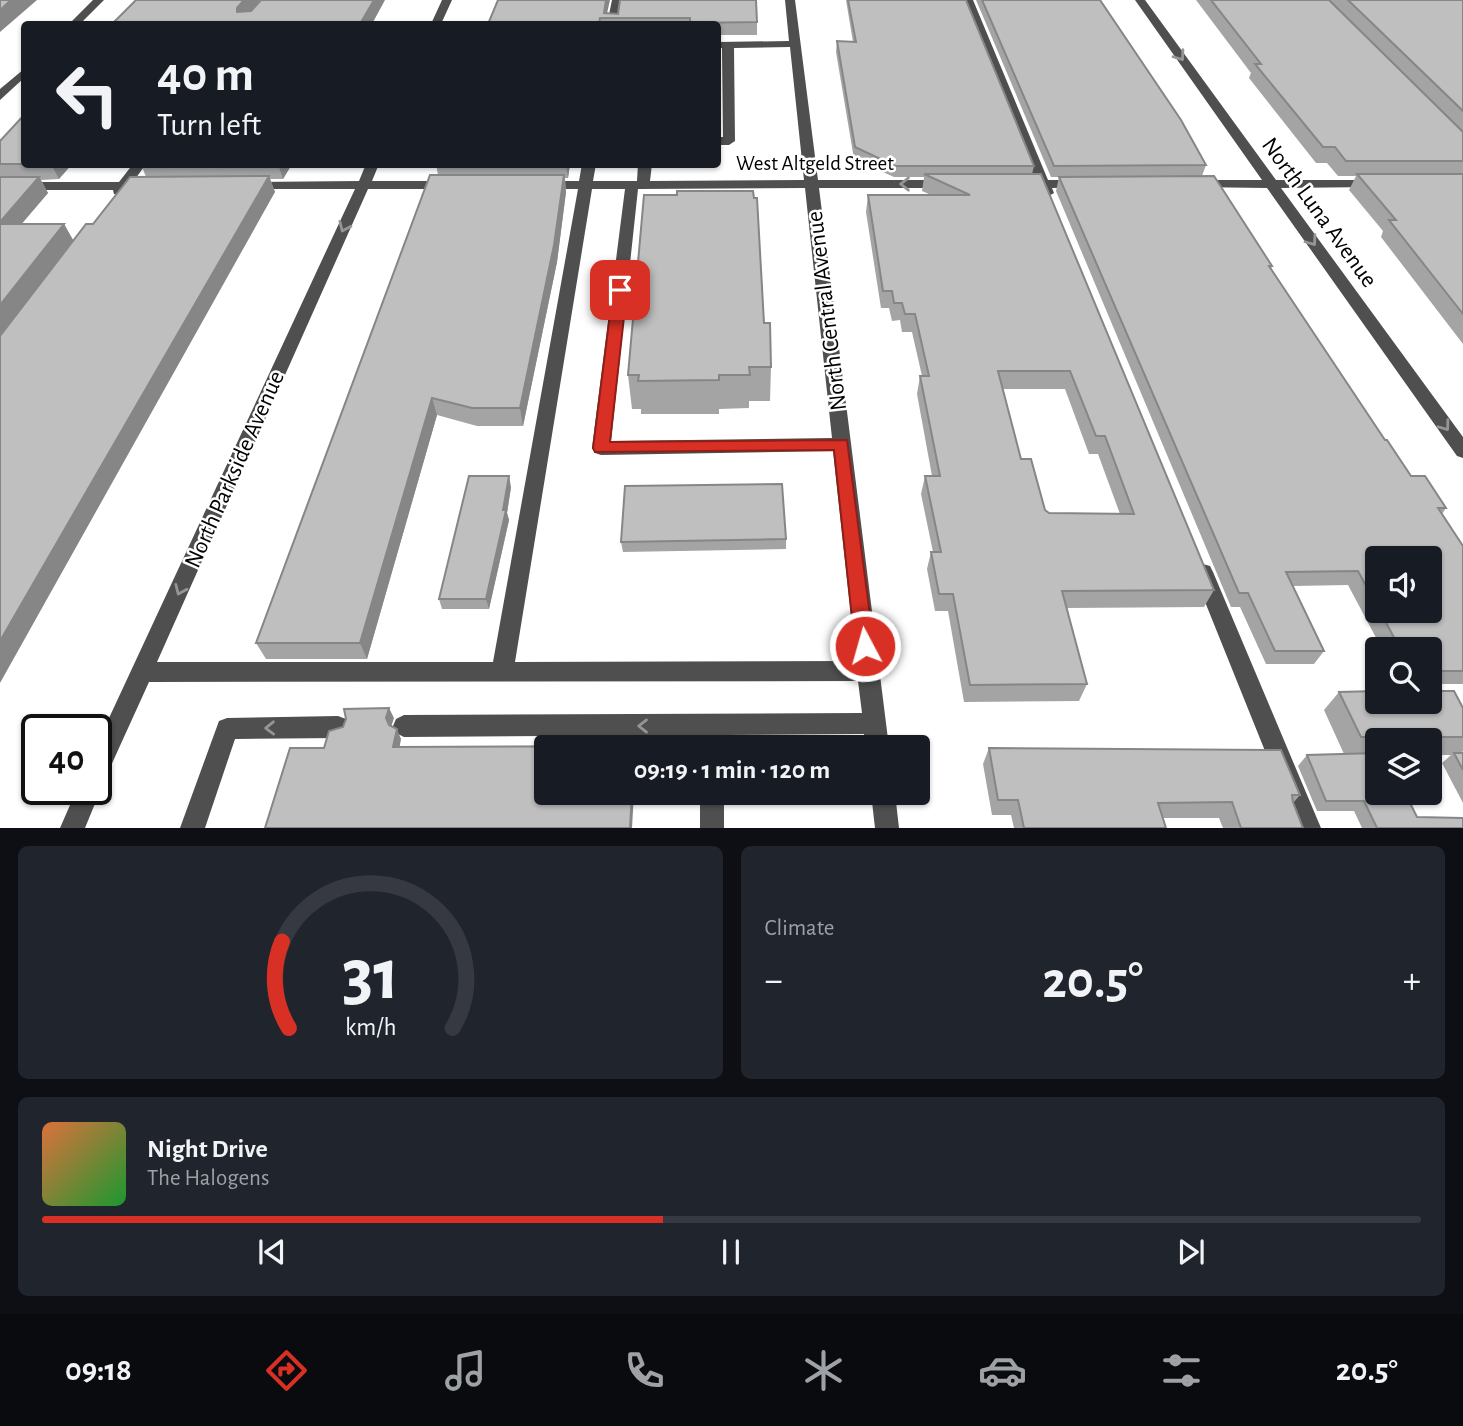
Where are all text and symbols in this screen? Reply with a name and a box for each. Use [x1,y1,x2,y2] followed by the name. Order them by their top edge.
[1172,48,1184,60] one-way arrow
[42,49,133,140] icon: left
[157,51,254,100] text: 40 m
[157,109,261,141] text: Turn left
[1257,133,1381,292] street label: North Luna Avenue
[736,153,894,174] street label: West Altgeld Street
[899,176,910,192] one-way arrow
[803,210,851,412] street label: North Central Avenue
[338,220,352,232] one-way arrow
[1304,233,1316,246] one-way arrow
[590,260,650,320] pin
[601,271,639,309] icon: arrive
[181,367,289,572] street label: North Parkside Avenue
[1436,418,1449,431] one-way arrow
[1365,546,1442,805] map controls
[1365,546,1442,623] button: sound
[174,583,188,595] one-way arrow
[828,609,902,683] position arrow
[1365,637,1442,714] button: search
[21,714,112,805] speed limit sign: 40
[638,718,648,734] one-way arrow
[264,720,274,736] one-way arrow
[1365,728,1442,805] button: layers
[634,757,830,783] text: 09:19 · 1 min · 120 m
[765,917,834,940] text: Climate
[341,941,399,1014] text: 31
[1042,955,1143,1007] text: 20.5°
[765,962,783,1000] text: −
[1403,962,1421,1000] text: +
[344,1015,396,1040] text: km/h
[147,1136,268,1162] text: Night Drive
[147,1167,269,1190] text: The Halogens
[253,1233,291,1271] icon: previous
[712,1233,750,1271] icon: pause
[1172,1233,1210,1271] icon: next
[262,1346,311,1395] icon: directions
[441,1346,490,1395] icon: music
[620,1346,669,1395] icon: phone
[799,1346,848,1395] icon: climate
[978,1346,1027,1395] icon: car
[1157,1346,1206,1395] icon: filters
[65,1354,132,1386] text: 09:18
[1336,1354,1398,1386] text: 20.5°

